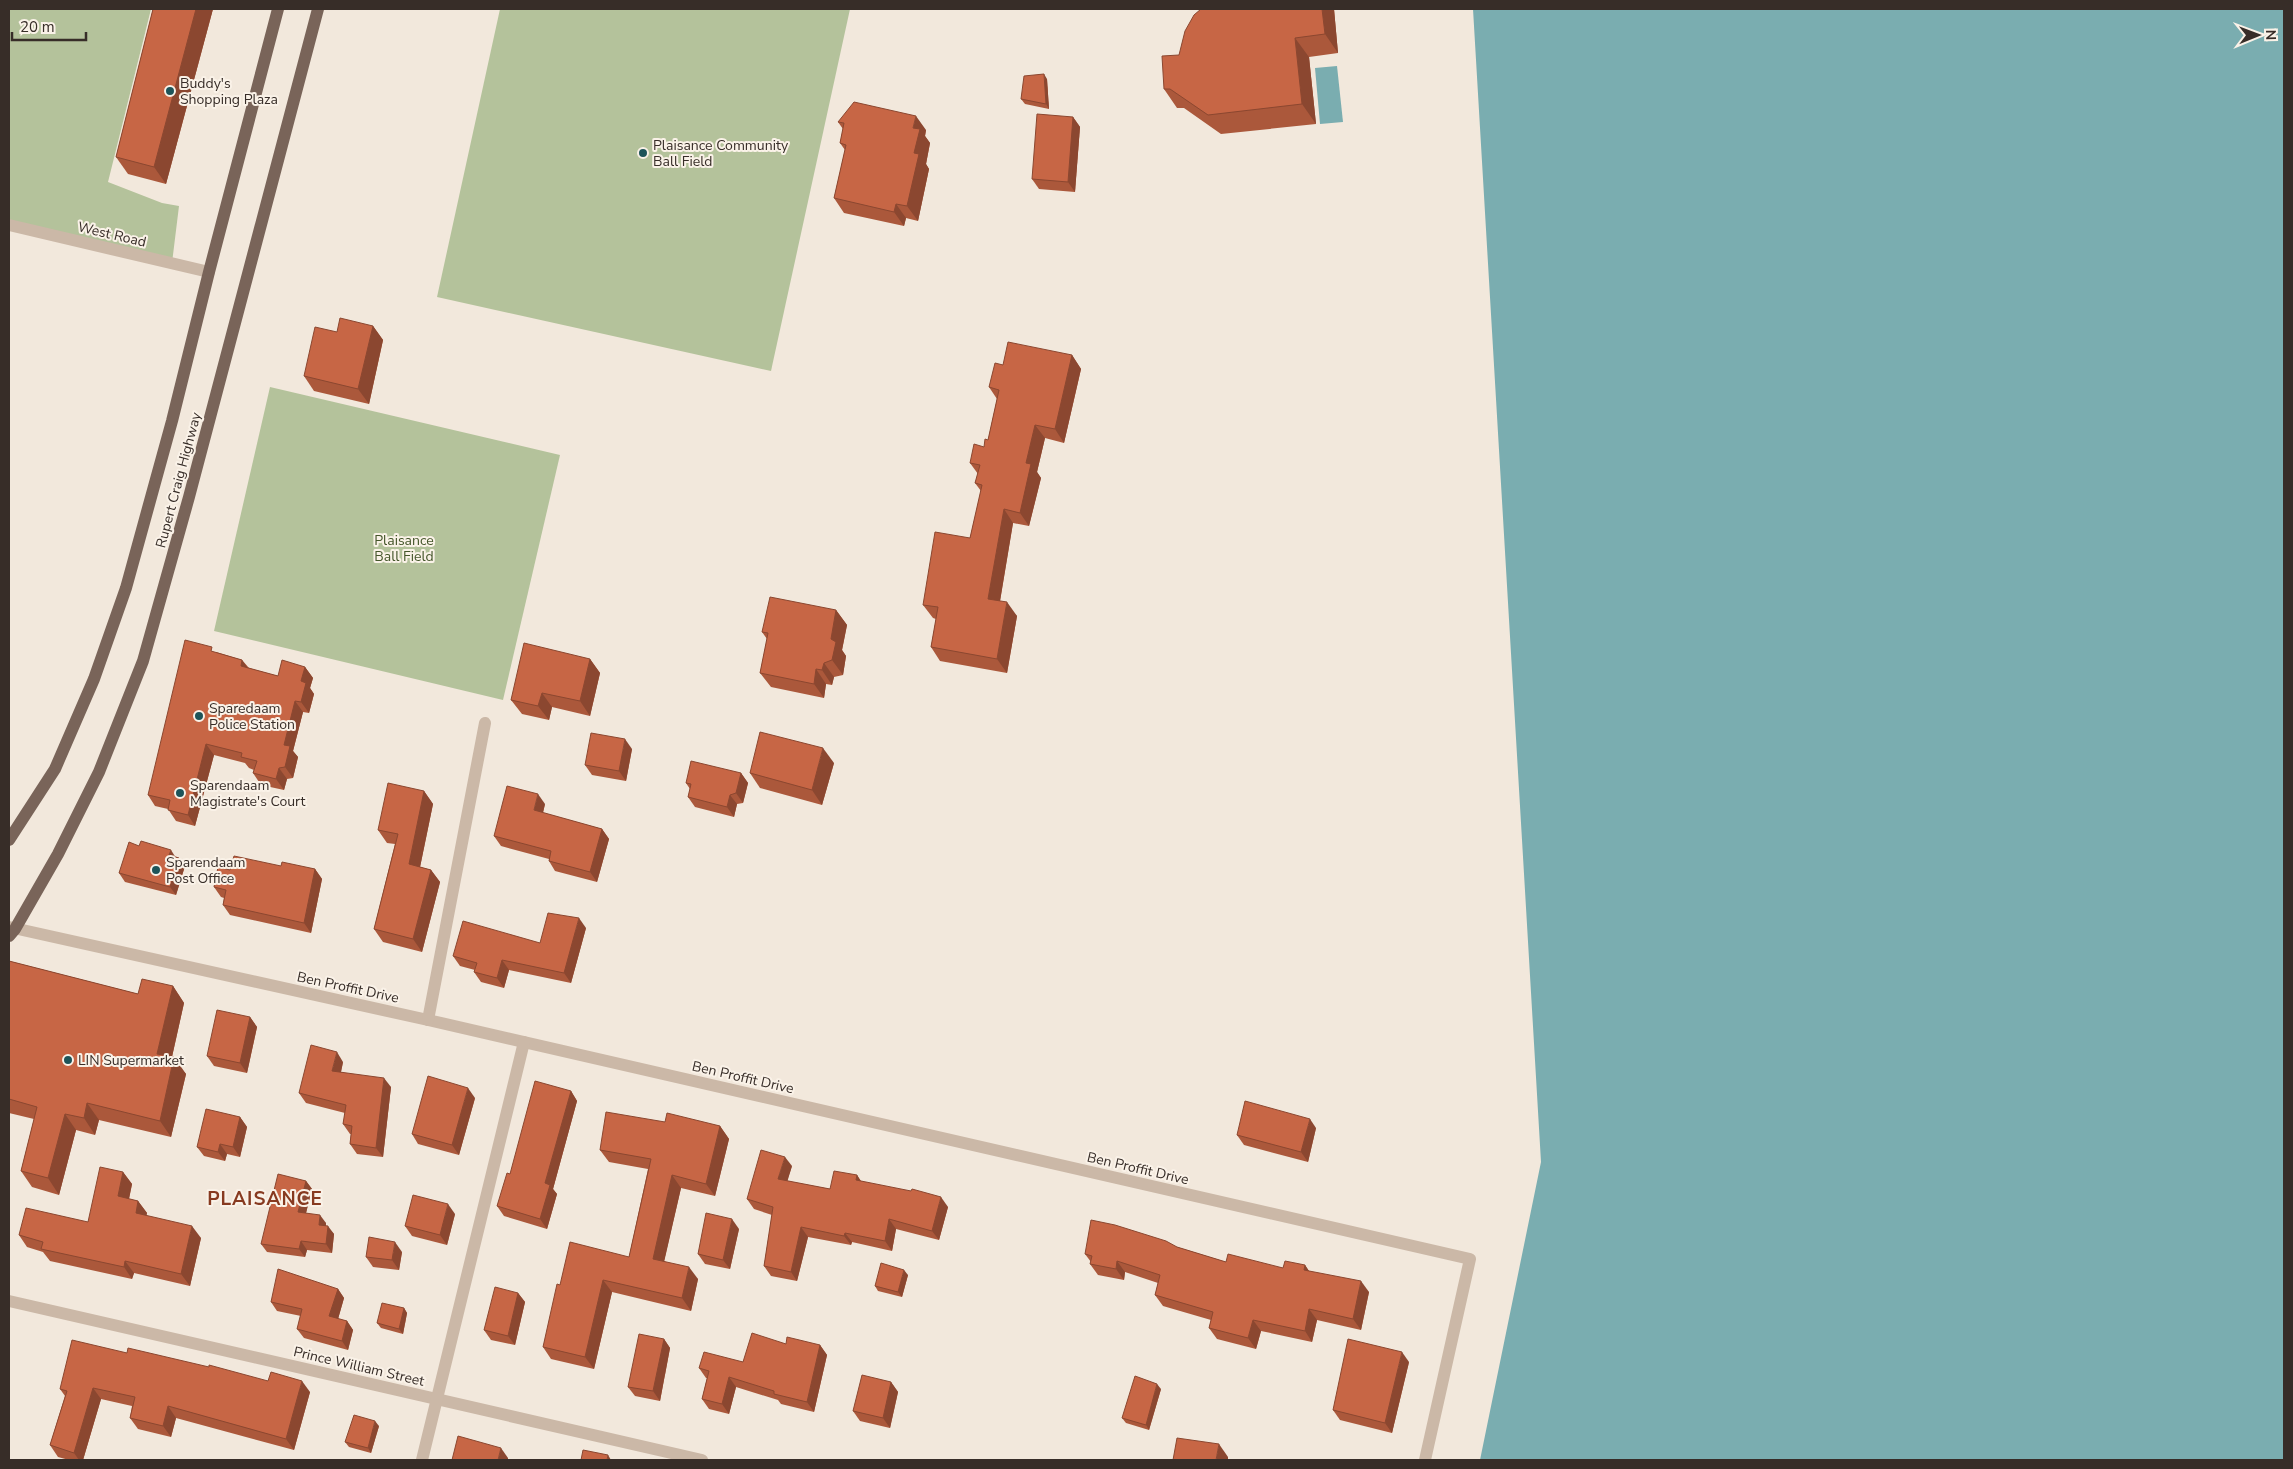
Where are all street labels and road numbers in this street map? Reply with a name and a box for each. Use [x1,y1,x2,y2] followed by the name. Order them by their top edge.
[76,217,148,252] street label: West Road
[151,409,206,550] street label: Rupert Craig Highway
[295,967,401,1008] street label: Ben Proffit Drive
[690,1057,796,1098] street label: Ben Proffit Drive
[1085,1148,1191,1189] street label: Ben Proffit Drive
[292,1342,426,1391] street label: Prince William Street

